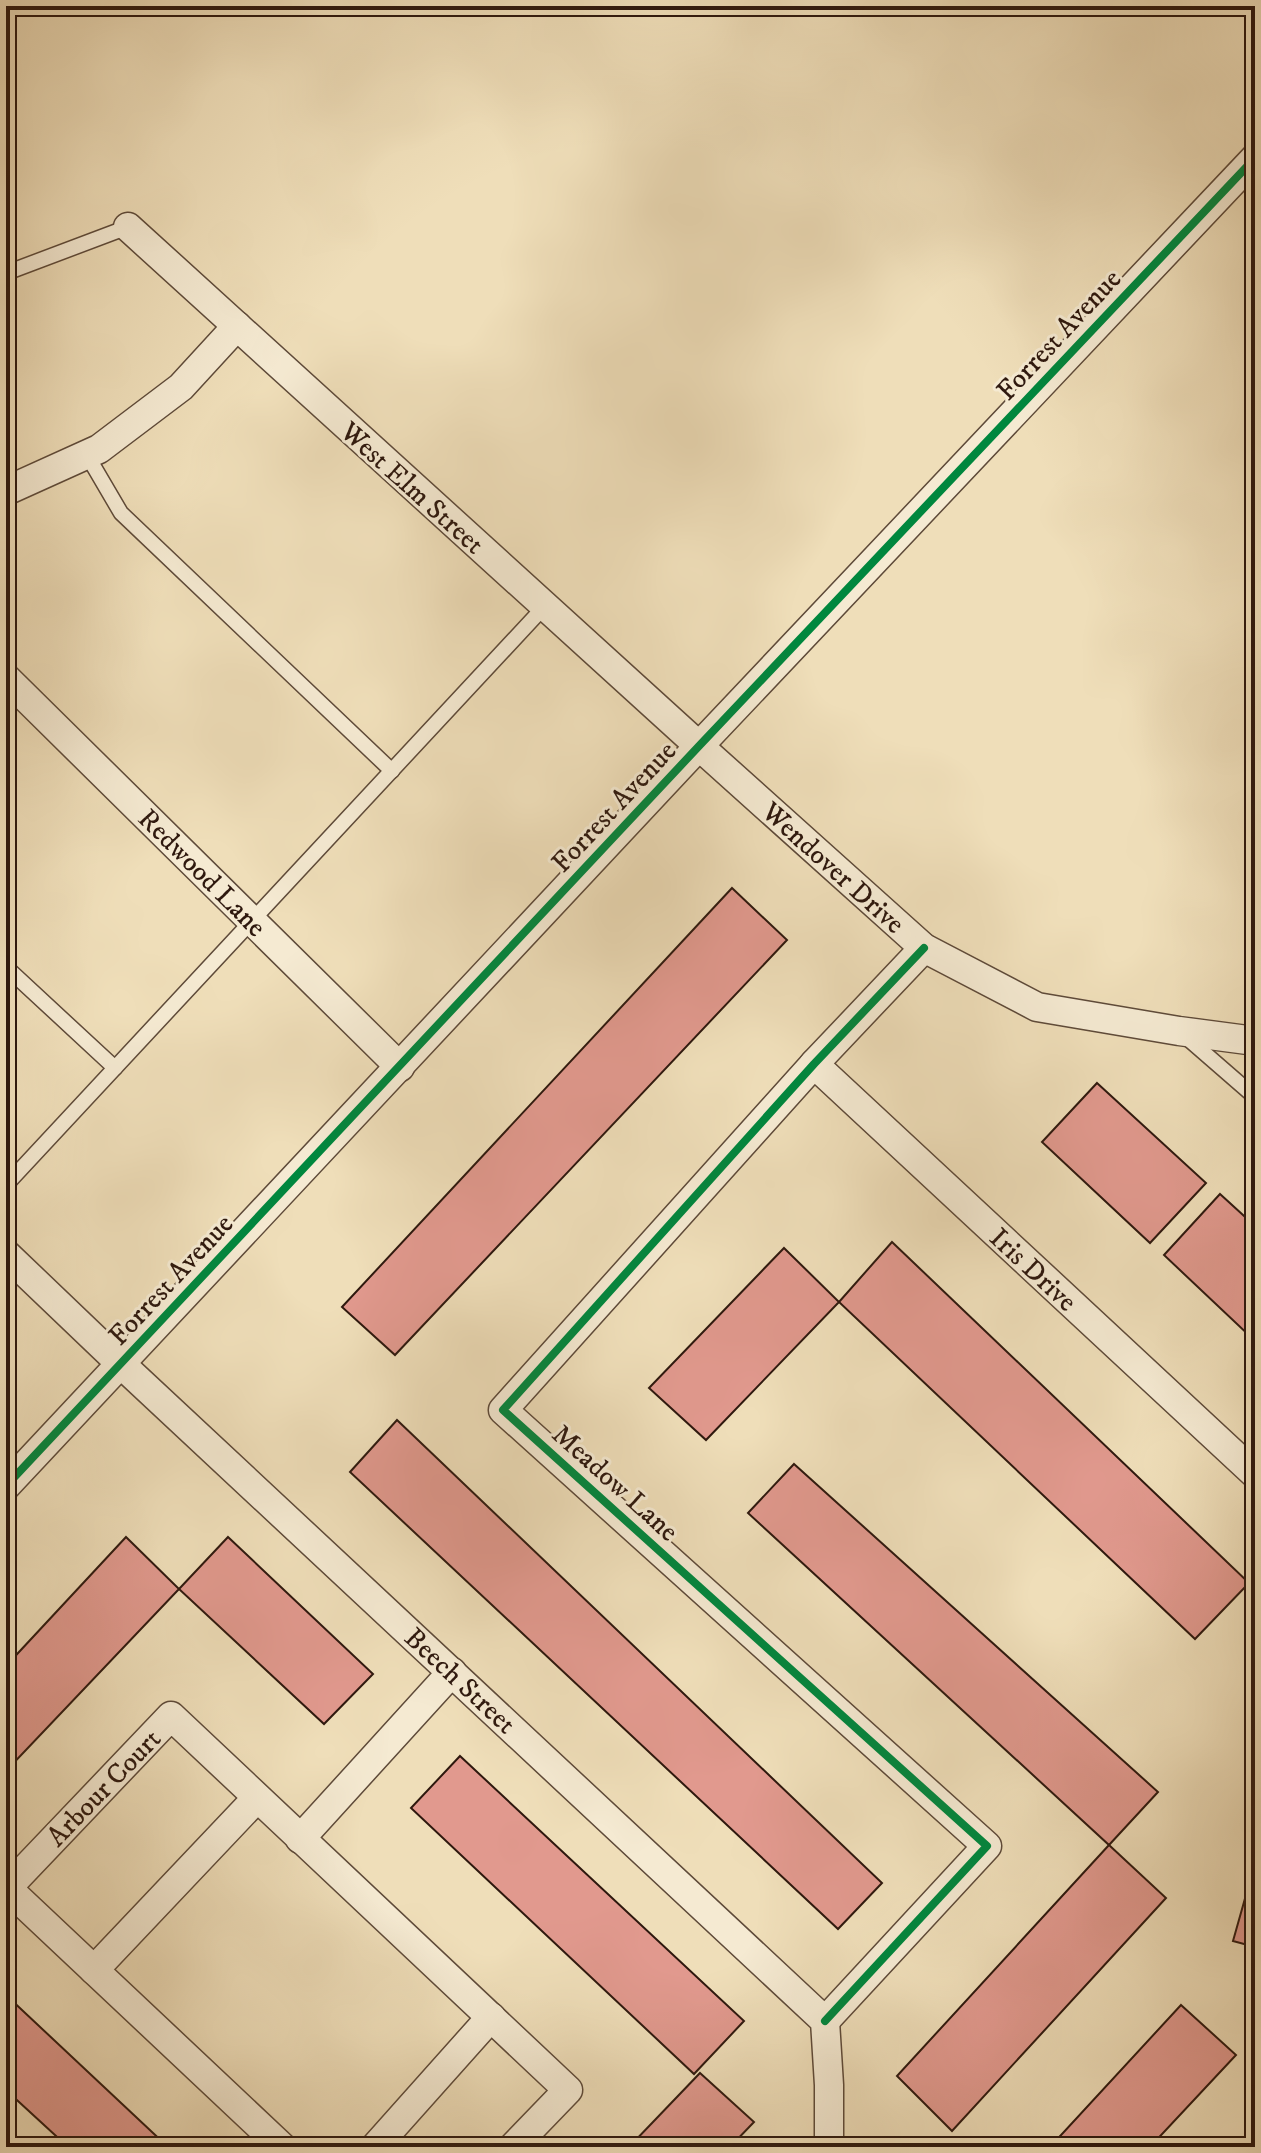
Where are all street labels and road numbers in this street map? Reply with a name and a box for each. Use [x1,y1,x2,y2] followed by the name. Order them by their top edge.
[989,262,1129,408] street label: Forrest Avenue
[332,414,491,562] street label: West Elm Street
[544,734,684,880] street label: Forrest Avenue
[753,794,912,942] street label: Wendover Drive
[130,802,273,945] street label: Redwood Lane
[101,1207,241,1353] street label: Forrest Avenue
[982,1221,1084,1319] street label: Iris Drive
[544,1417,686,1549] street label: Meadow Lane
[397,1621,523,1742] street label: Beech Street
[39,1722,169,1854] street label: Arbour Court

